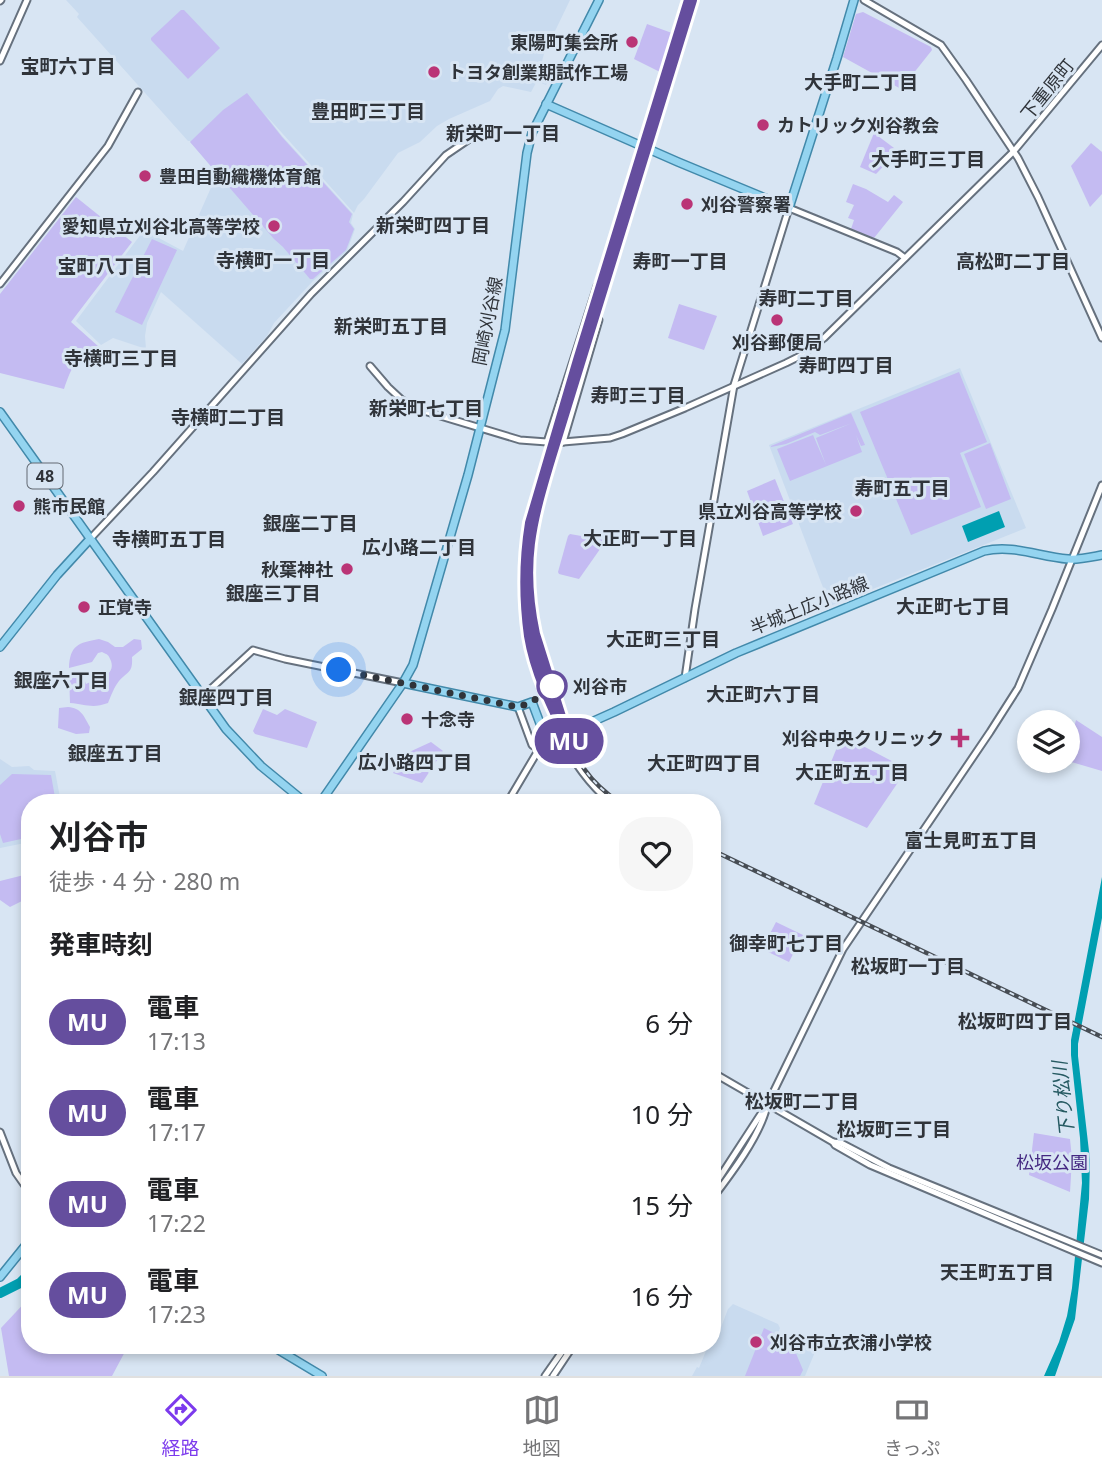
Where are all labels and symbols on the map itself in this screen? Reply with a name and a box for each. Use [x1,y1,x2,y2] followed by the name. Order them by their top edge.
[510,30,618,54] place label: 東陽町集会所
[624,34,640,50] marker: 東陽町集会所
[20,53,116,79] district label: 宝町六丁目
[1015,53,1079,125] street label: 下重原町
[448,60,628,84] place label: トヨタ創業期試作工場
[426,64,442,80] marker: トヨタ創業期試作工場
[804,69,918,95] district label: 大手町二丁目
[311,98,425,124] district label: 豊田町三丁目
[777,113,939,137] place label: カトリック刈谷教会
[755,117,771,133] marker: カトリック刈谷教会
[446,120,560,146] district label: 新栄町一丁目
[871,146,985,172] district label: 大手町三丁目
[159,164,321,188] place label: 豊田自動織機体育館
[137,168,153,184] marker: 豊田自動織機体育館
[701,192,791,216] place label: 刈谷警察署
[679,196,695,212] marker: 刈谷警察署
[376,212,490,238] district label: 新栄町四丁目
[62,214,260,238] place label: 愛知県立刈谷北高等学校
[266,218,282,234] marker: 愛知県立刈谷北高等学校
[216,247,330,273] district label: 寺横町一丁目
[632,248,728,274] district label: 寿町一丁目
[956,248,1070,274] district label: 高松町二丁目
[57,253,153,279] district label: 宝町八丁目
[467,275,507,367] street label: 岡崎刈谷線
[758,285,854,311] district label: 寿町二丁目
[769,312,785,328] marker: 刈谷郵便局
[334,313,448,339] district label: 新栄町五丁目
[732,330,822,354] place label: 刈谷郵便局
[64,345,178,371] district label: 寺横町三丁目
[798,352,894,378] district label: 寿町四丁目
[590,382,686,408] district label: 寿町三丁目
[369,395,483,421] district label: 新栄町七丁目
[171,404,285,430] district label: 寺横町二丁目
[28,463,62,489] road number: 48
[854,475,950,501] district label: 寿町五丁目
[33,494,105,518] place label: 熊市民館
[11,498,27,514] marker: 熊市民館
[698,499,842,523] place label: 県立刈谷高等学校
[848,503,864,519] marker: 県立刈谷高等学校
[262,510,358,536] district label: 銀座二丁目
[583,525,697,551] district label: 大正町一丁目
[112,526,226,552] district label: 寺横町五丁目
[362,534,476,560] district label: 広小路二丁目
[261,557,333,581] place label: 秋葉神社
[339,561,355,577] marker: 秋葉神社
[746,570,872,640] street label: 半城土広小路線
[225,580,321,606] district label: 銀座三丁目
[896,593,1010,619] district label: 大正町七丁目
[98,595,152,619] place label: 正覚寺
[76,599,92,615] marker: 正覚寺
[606,626,720,652] district label: 大正町三丁目
[321,652,356,687] your location
[13,667,109,693] district label: 銀座六丁目
[537,671,567,701] marker: 刈谷市
[573,674,627,698] place label: 刈谷市
[706,681,820,707] district label: 大正町六丁目
[178,684,274,710] district label: 銀座四丁目
[421,707,475,731] place label: 十念寺
[399,711,415,727] marker: 十念寺
[538,718,600,764] line badge: MU
[782,726,944,750] place label: 刈谷中央クリニック
[950,728,970,748] marker: 刈谷中央クリニック
[67,740,163,766] district label: 銀座五丁目
[358,749,472,775] district label: 広小路四丁目
[647,750,761,776] district label: 大正町四丁目
[795,759,909,785] district label: 大正町五丁目
[904,827,1038,853] district label: 富士見町五丁目
[729,930,843,956] district label: 御幸町七丁目
[851,953,965,979] district label: 松坂町一丁目
[958,1008,1072,1034] district label: 松坂町四丁目
[1046,1058,1080,1138] water label: 下り松川
[745,1088,859,1114] district label: 松坂町二丁目
[837,1116,951,1142] district label: 松坂町三丁目
[1016,1150,1088,1174] park label: 松坂公園
[940,1259,1054,1285] district label: 天王町五丁目
[770,1330,932,1354] place label: 刈谷市立衣浦小学校
[748,1334,764,1350] marker: 刈谷市立衣浦小学校

